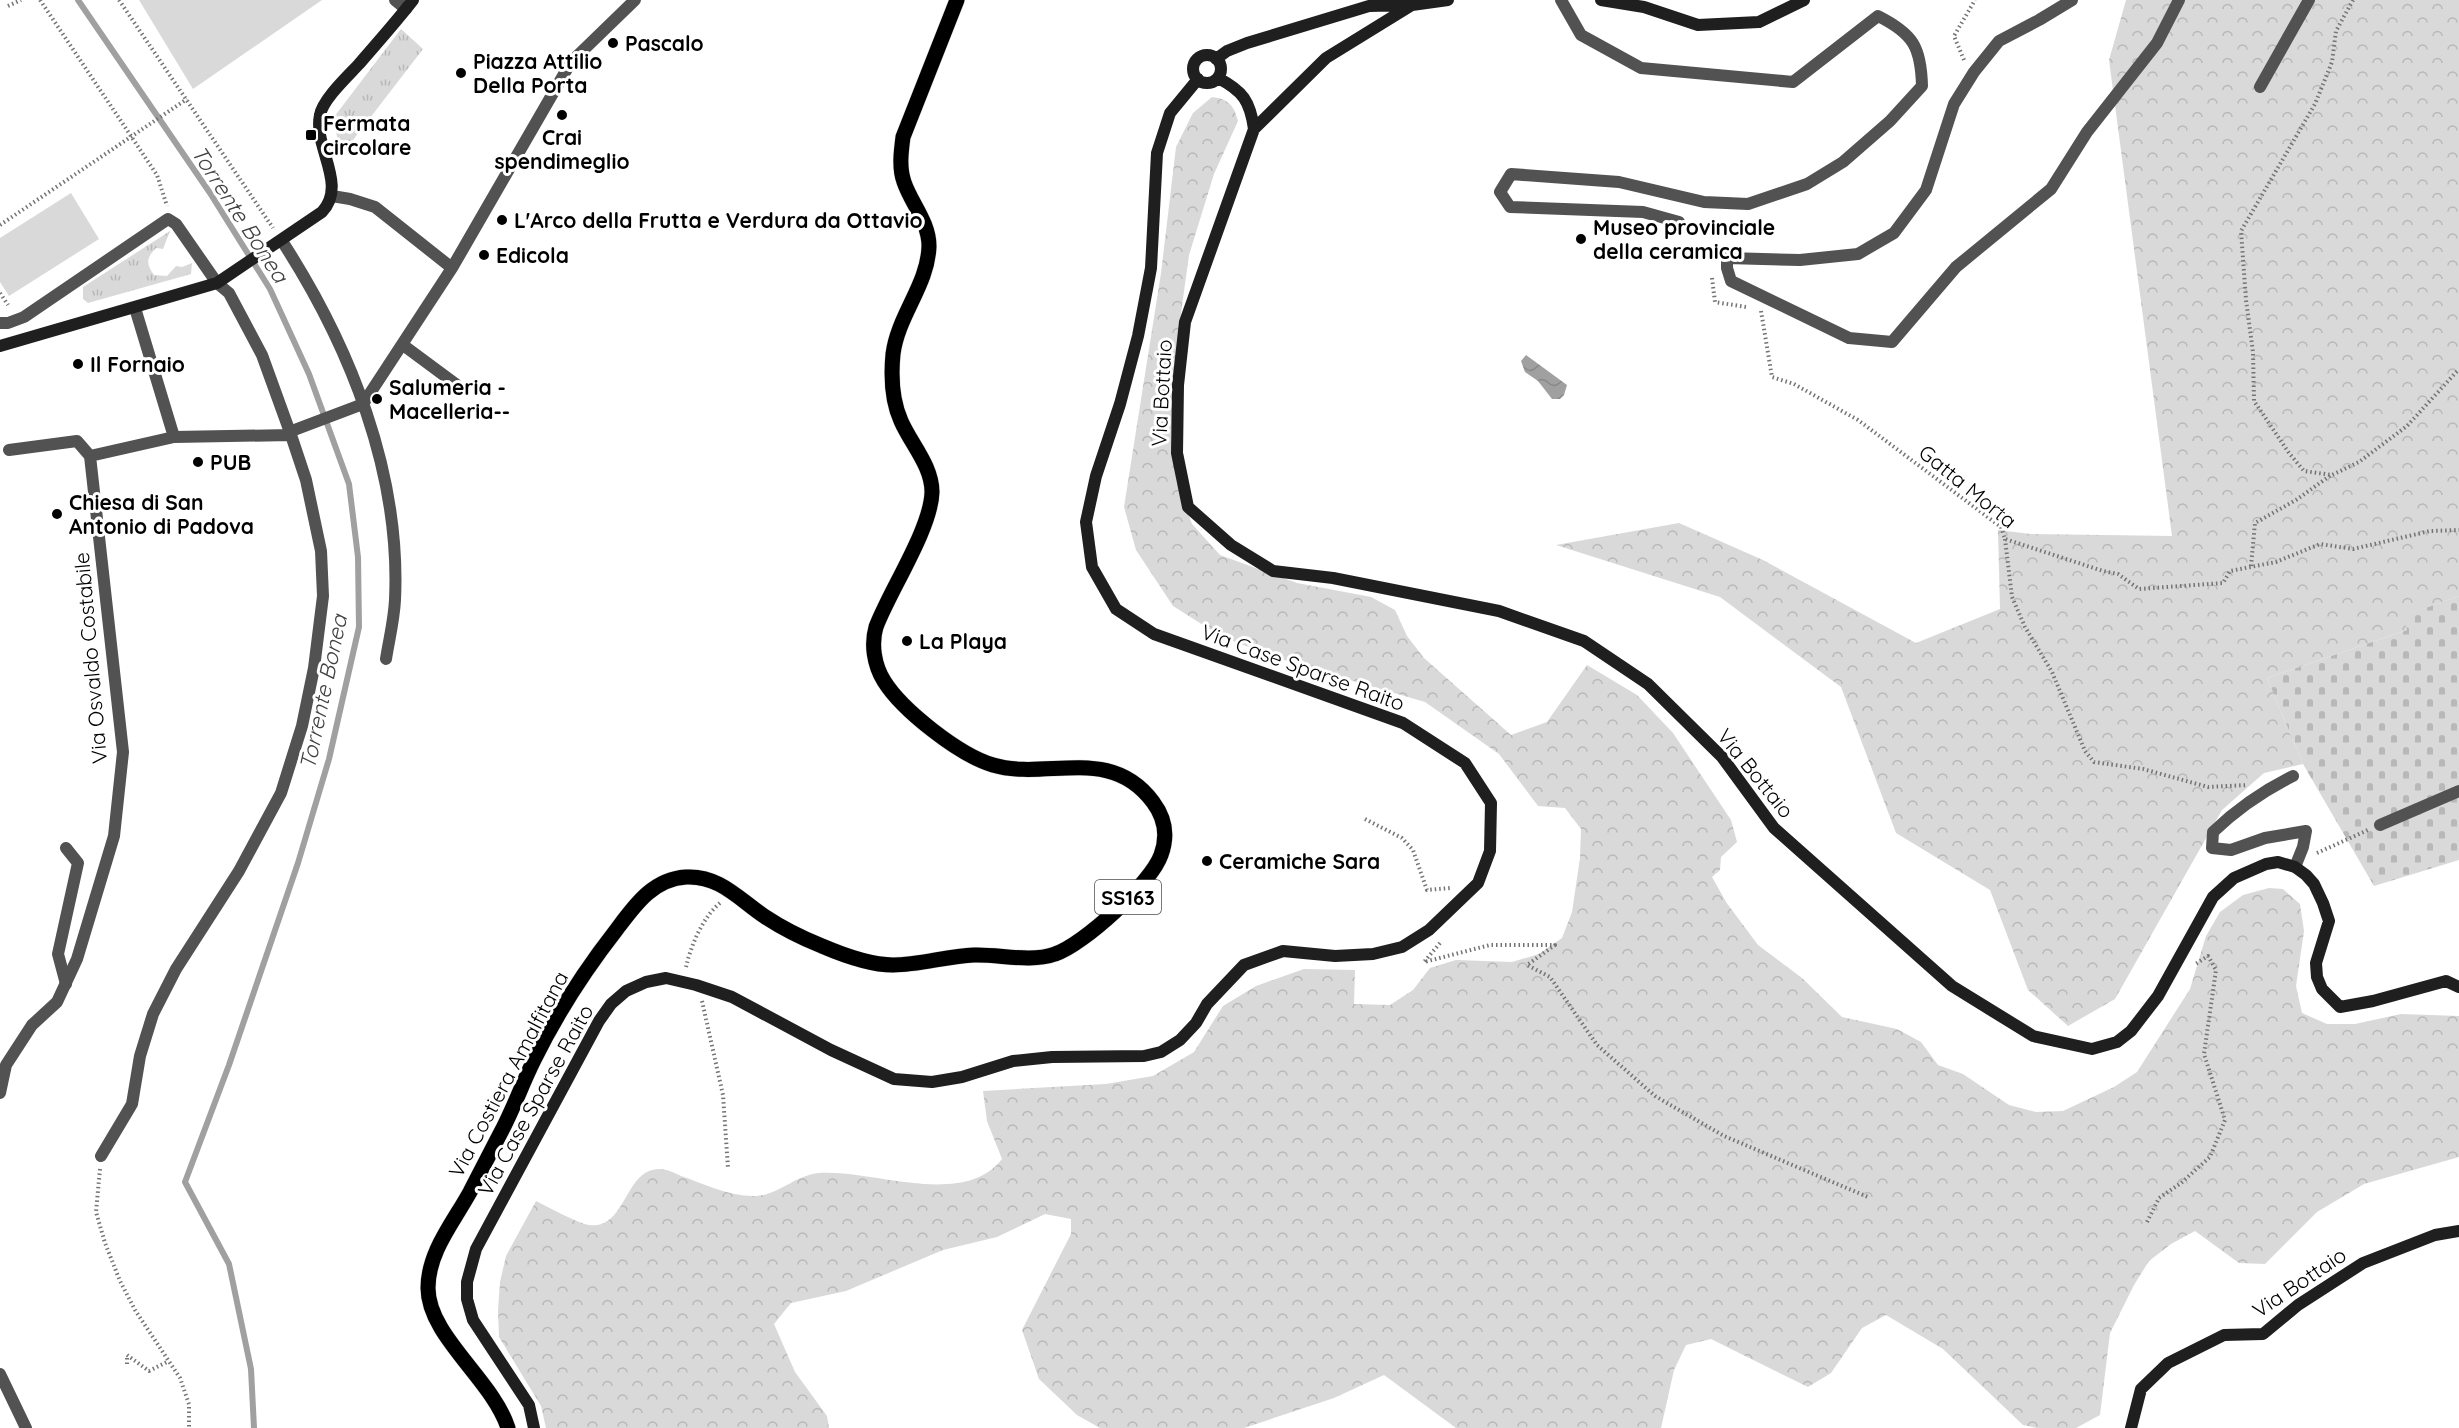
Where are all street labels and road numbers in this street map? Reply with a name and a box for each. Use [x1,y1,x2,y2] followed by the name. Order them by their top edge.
[1145,339,1177,447] street label: Via Bottaio
[1914,439,2022,533] street label: Gatta Morta
[68,551,112,765] street label: Via Osvaldo Costabile
[1198,618,1408,716] street label: Via Case Sparse Raito
[1712,723,1800,823] street label: Via Bottaio
[1095,880,1161,914] road number: SS163
[443,966,573,1182] street label: Via Costiera Amalfitana
[472,1000,598,1200] street label: Via Case Sparse Raito
[2247,1241,2351,1323] street label: Via Bottaio

